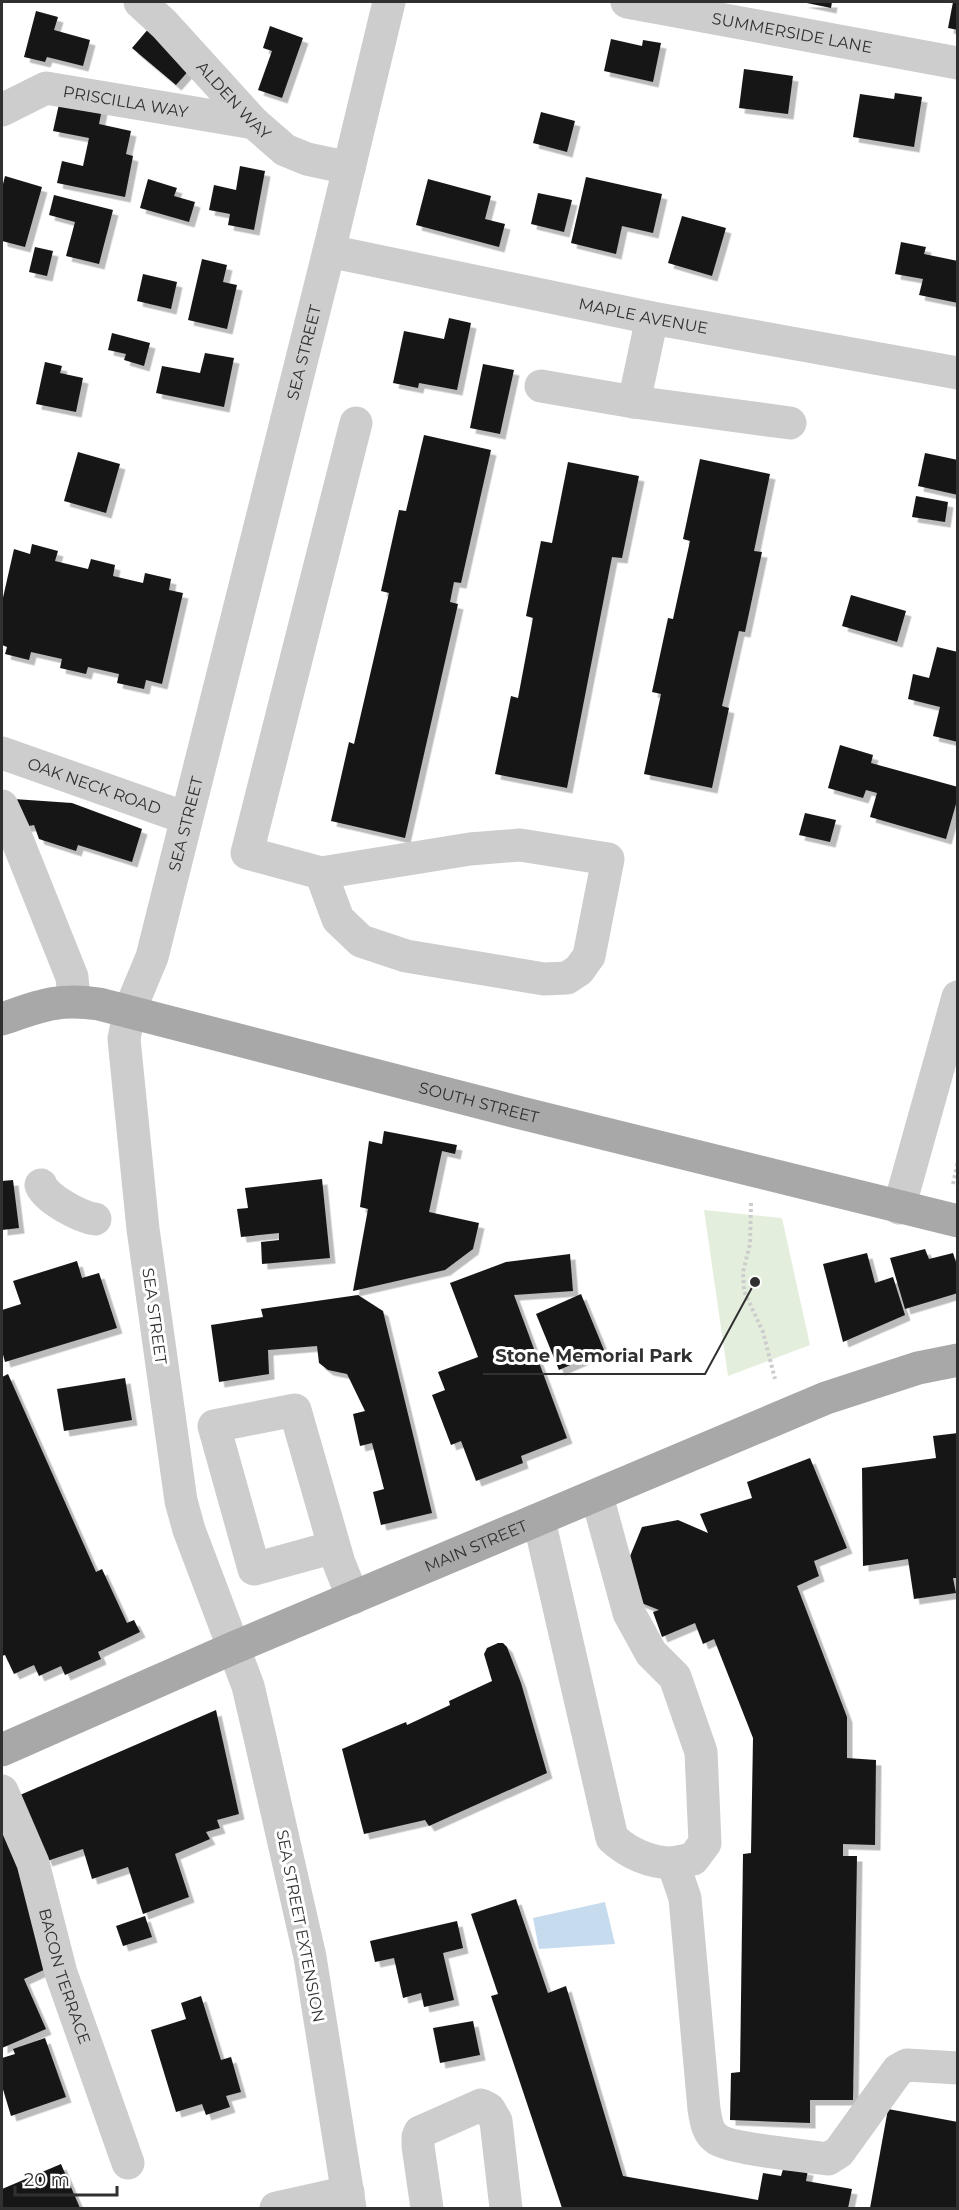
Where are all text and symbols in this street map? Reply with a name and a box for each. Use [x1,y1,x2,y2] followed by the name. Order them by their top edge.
[710,9,874,57] street label: SUMMERSIDE LANE
[192,57,275,144] street label: ALDEN WAY
[62,82,190,122] street label: PRISCILLA WAY
[577,294,710,338] street label: MAPLE AVENUE
[283,302,325,402] street label: SEA STREET
[25,754,164,818] street label: OAK NECK ROAD
[165,774,207,873] street label: SEA STREET
[417,1078,542,1127] street label: SOUTH STREET
[138,1267,171,1366] street label: SEA STREET
[483,1338,705,1374] callout: Stone Memorial Park
[495,1345,693,1367] text: Stone Memorial Park
[422,1516,531,1576] street label: MAIN STREET
[272,1828,329,2024] street label: SEA STREET EXTENSION
[35,1906,94,2047] street label: BACON TERRACE
[15,2159,117,2197] scale bar
[24,2169,70,2191] text: 20 m

